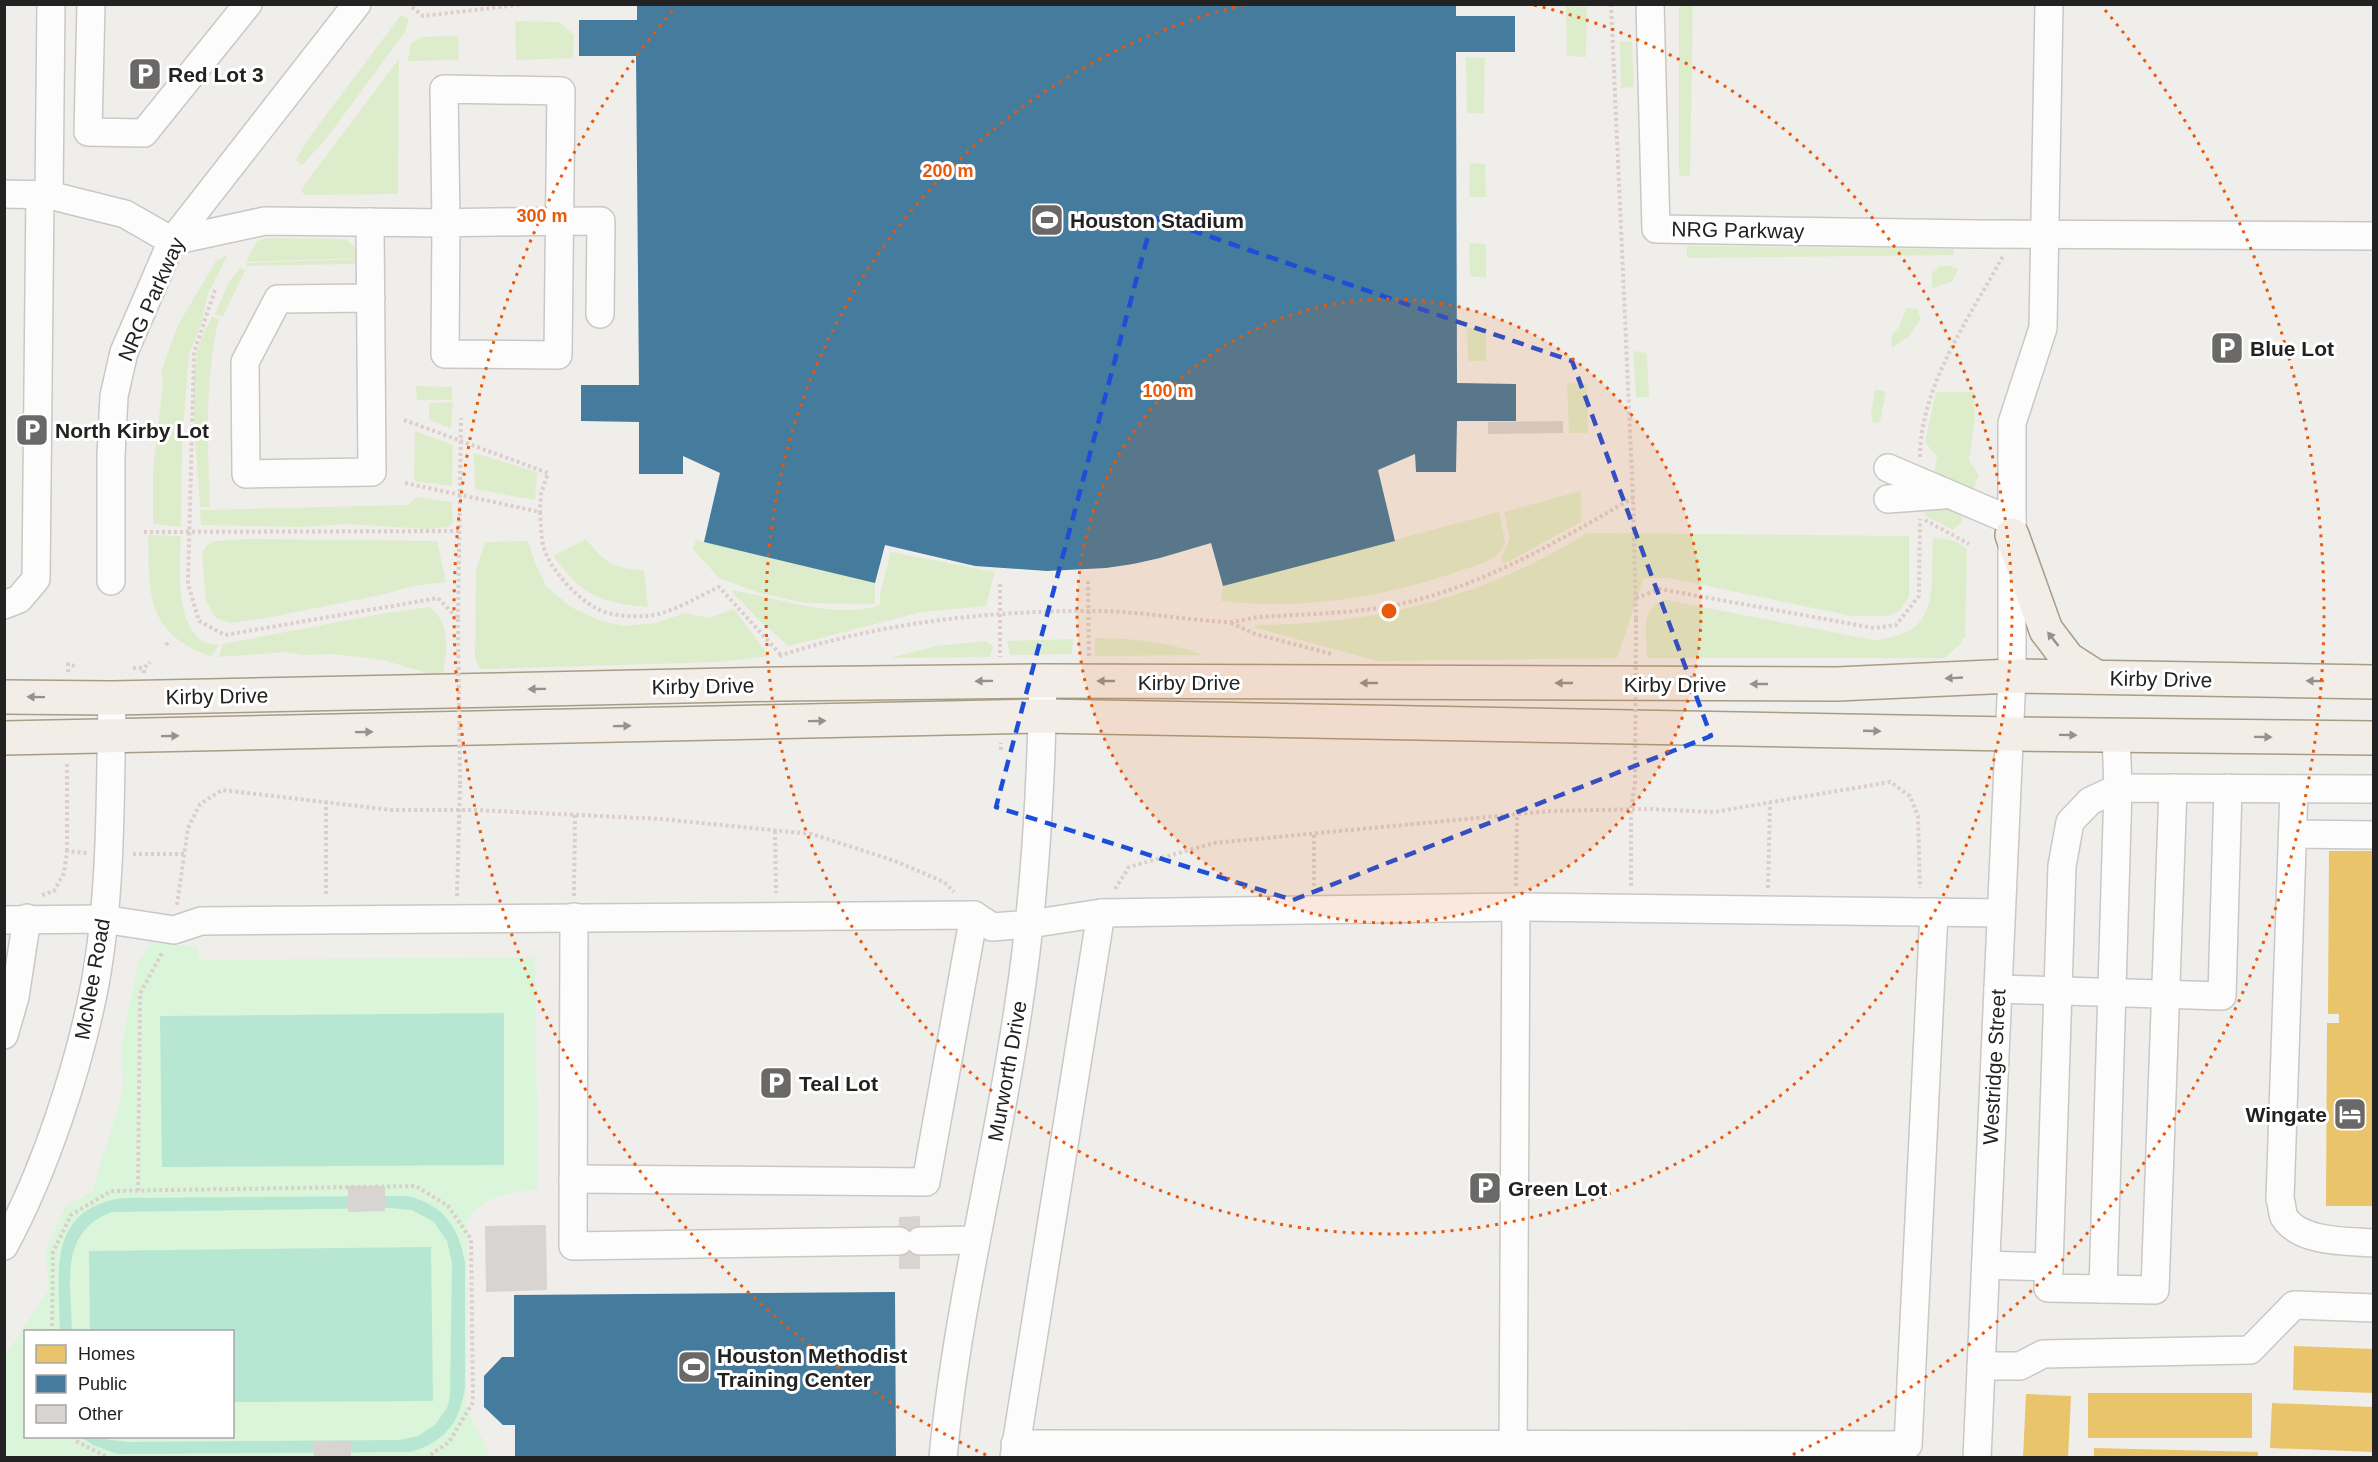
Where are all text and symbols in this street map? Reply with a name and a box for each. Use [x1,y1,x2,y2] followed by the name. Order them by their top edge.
[127,56,163,92] parking icon: Red Lot 3
[168,63,264,86] place label: Red Lot 3
[922,161,974,181] text: 200 m
[1029,202,1065,238] sports icon: Houston Stadium
[516,206,568,226] text: 300 m
[1070,209,1244,232] place label: Houston Stadium
[1671,217,1805,243] street label: NRG Parkway
[113,233,189,364] street label: NRG Parkway
[2209,330,2245,366] parking icon: Blue Lot
[2250,337,2334,360] place label: Blue Lot
[1142,381,1194,401] text: 100 m
[14,412,50,448] parking icon: North Kirby Lot
[55,419,209,442] place label: North Kirby Lot
[1379,601,1399,621] centre of rings
[2046,631,2059,647] one-way arrow
[2109,667,2213,691] street label: Kirby Drive
[1138,671,1240,694] street label: Kirby Drive
[1624,673,1726,696] street label: Kirby Drive
[651,674,755,698] street label: Kirby Drive
[1944,674,1963,683] one-way arrow
[975,676,994,686] one-way arrow
[1096,676,1115,686] one-way arrow
[2306,677,2325,686] one-way arrow
[1359,678,1378,688] one-way arrow
[1554,678,1573,688] one-way arrow
[1749,679,1768,689] one-way arrow
[165,684,269,708] street label: Kirby Drive
[528,684,547,694] one-way arrow
[27,693,46,702] one-way arrow
[808,717,827,726] one-way arrow
[613,721,632,731] one-way arrow
[1862,726,1881,735] one-way arrow
[355,727,374,736] one-way arrow
[2059,730,2078,740] one-way arrow
[160,731,179,741] one-way arrow
[2254,732,2273,741] one-way arrow
[70,917,114,1041] street label: McNee Road
[1978,988,2010,1146] street label: Westridge Street
[983,999,1031,1143] street label: Murworth Drive
[758,1065,794,1101] parking icon: Teal Lot
[799,1072,878,1095] place label: Teal Lot
[2332,1096,2368,1132] hotel icon: Wingate
[2246,1103,2327,1126] place label: Wingate
[1467,1170,1503,1206] parking icon: Green Lot
[1508,1177,1607,1200] place label: Green Lot
[24,1330,234,1438] legend
[78,1344,135,1364] text: Homes
[717,1344,907,1391] place label: Houston Methodist Training Center
[676,1349,712,1385] sports icon: Houston Methodist Training Center
[78,1374,127,1394] text: Public
[78,1404,123,1424] text: Other

